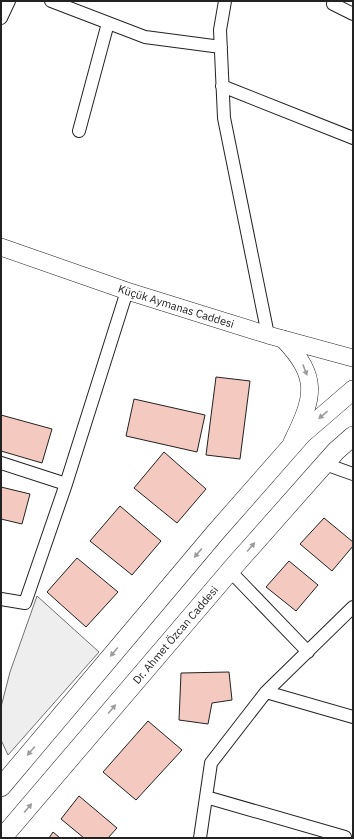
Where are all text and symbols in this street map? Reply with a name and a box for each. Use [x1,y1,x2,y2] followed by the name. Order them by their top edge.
[116,281,236,331] street label: Küçük Aymanas Caddesi
[303,365,309,377] one-way arrow
[318,411,329,420] one-way arrow
[247,542,256,552] one-way arrow
[194,547,203,558] one-way arrow
[130,583,221,687] street label: Dr. Ahmet Özcan Caddesi
[110,647,119,657] one-way arrow
[108,704,117,715] one-way arrow
[26,746,35,757] one-way arrow
[23,803,32,814] one-way arrow

